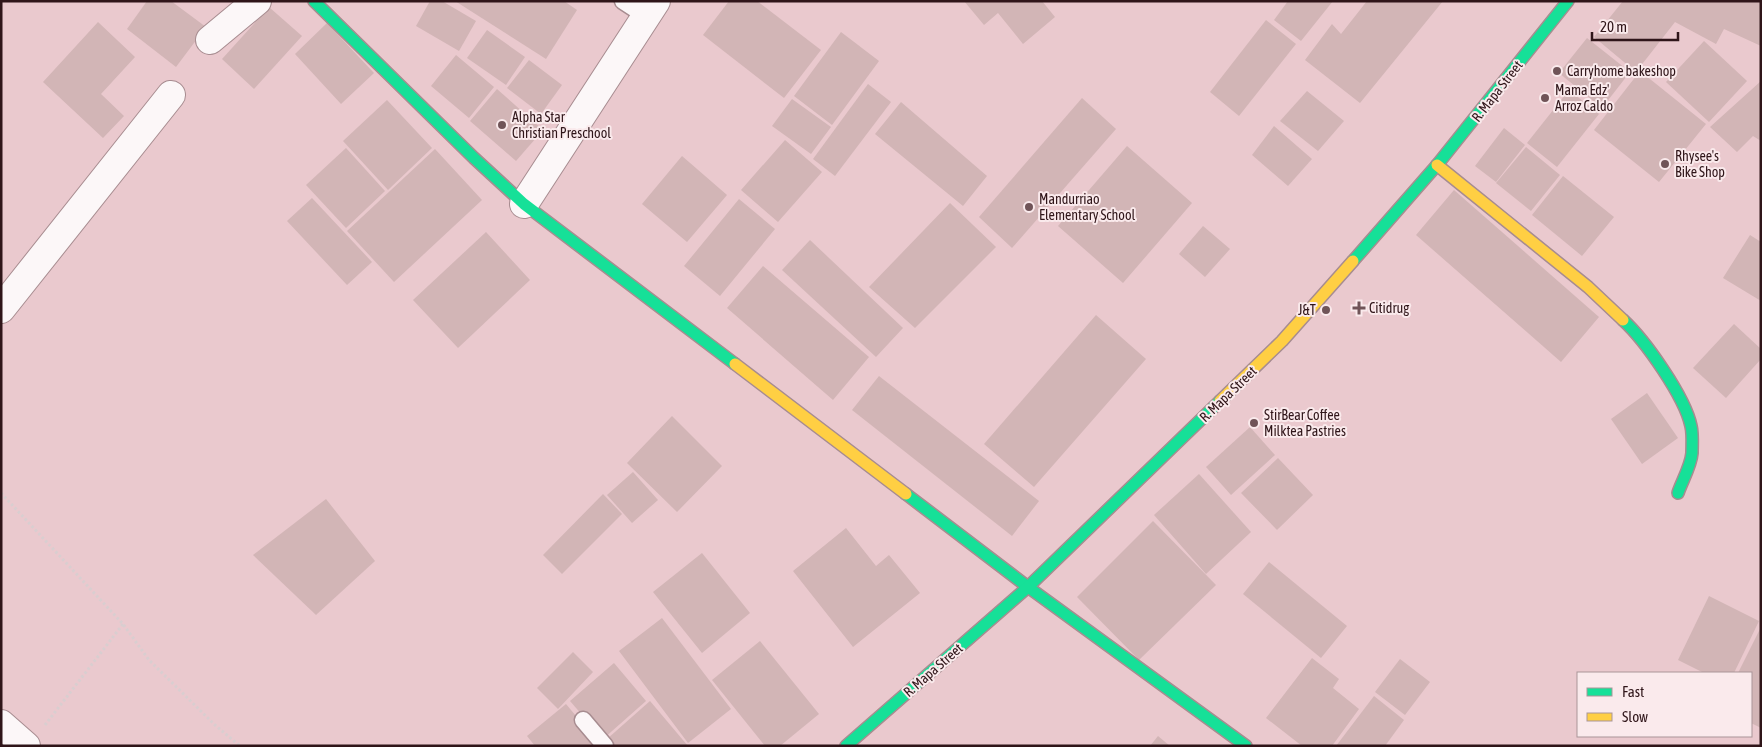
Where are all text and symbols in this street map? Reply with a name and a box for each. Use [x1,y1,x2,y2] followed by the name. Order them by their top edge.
[1592,10,1678,42] scale bar
[1600,18,1627,35] text: 20 m
[1468,57,1526,125] street label: R. Mapa Street
[1567,63,1676,79] place label: Carryhome bakeshop
[1551,65,1563,77] marker: Carryhome bakeshop
[1555,82,1613,114] place label: Mama Edz' Arroz Caldo
[1539,92,1551,104] marker: Mama Edz' Arroz Caldo
[512,109,611,141] place label: Alpha Star Christian Preschool
[496,119,508,131] marker: Alpha Star Christian Preschool
[1675,148,1725,180] place label: Rhysee's Bike Shop
[1659,158,1671,170] marker: Rhysee's Bike Shop
[1039,191,1135,223] place label: Mandurriao Elementary School
[1023,201,1035,213] marker: Mandurriao Elementary School
[1369,300,1409,316] place label: Citidrug
[1298,302,1316,318] place label: J&T
[1353,302,1365,314] marker: Citidrug
[1320,304,1332,316] marker: J&T
[1196,363,1260,425] street label: R. Mapa Street
[1264,407,1346,439] place label: StirBear Coffee Milktea Pastries
[1248,417,1260,429] marker: StirBear Coffee Milktea Pastries
[900,640,966,700] street label: R. Mapa Street
[1577,672,1752,737] legend
[1622,683,1644,700] text: Fast
[1622,708,1648,725] text: Slow

